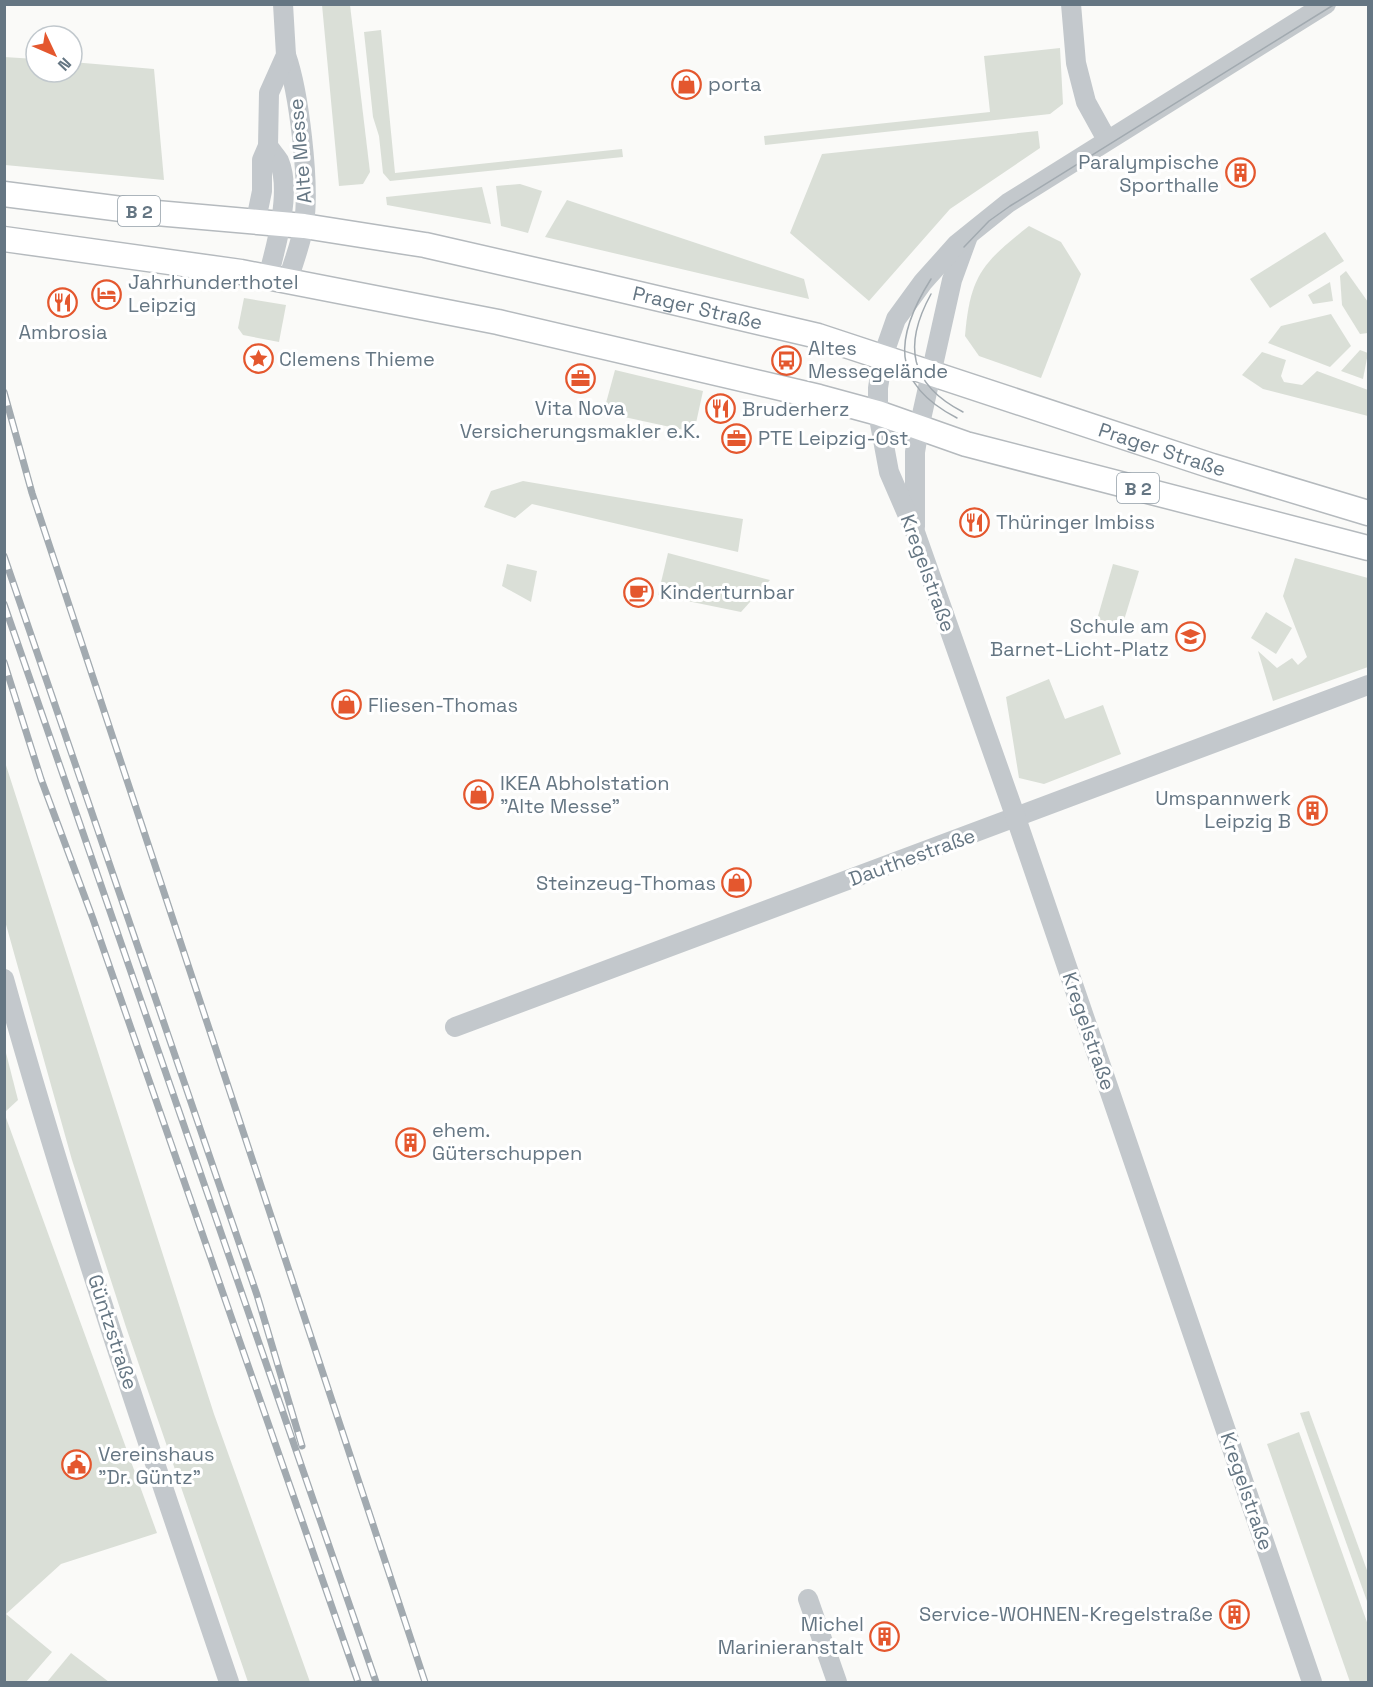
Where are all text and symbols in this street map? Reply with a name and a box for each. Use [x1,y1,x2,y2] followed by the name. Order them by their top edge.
[24,24,84,84] north arrow
[53,53,76,75] text: N
[671,68,703,100] shop icon: porta
[708,71,761,97] place label: porta
[282,97,318,205] street label: Alte Messe
[1078,149,1219,198] place label: Paralympische Sporthalle
[1224,157,1256,189] building icon: Paralympische Sporthalle
[118,196,160,226] road number: B 2
[128,269,299,318] place label: Jahrhunderthotel Leipzig
[91,278,123,310] hotel icon: Jahrhunderthotel Leipzig
[630,280,765,336] street label: Prager Straße
[47,286,79,318] restaurant icon: Ambrosia
[18,319,108,345] place label: Ambrosia
[808,335,948,384] place label: Altes Messegelände
[242,343,274,375] place icon: Clemens Thieme
[771,344,803,376] bus stop icon: Altes Messegelände
[279,346,435,372] place label: Clemens Thieme
[564,362,596,394] office icon: Vita Nova Versicherungsmakler e.K.
[705,393,737,425] restaurant icon: Bruderherz
[460,395,700,444] place label: Vita Nova Versicherungsmakler e.K.
[742,396,849,422] place label: Bruderherz
[1095,416,1229,482] street label: Prager Straße
[721,422,753,454] office icon: PTE Leipzig-Ost
[758,425,908,451] place label: PTE Leipzig-Ost
[1117,473,1159,503] road number: B 2
[959,506,991,538] restaurant icon: Thüringer Imbiss
[996,509,1155,535] place label: Thüringer Imbiss
[895,511,961,635] street label: Kregelstraße
[623,576,655,608] cafe icon: Kinderturnbar
[660,579,795,605] place label: Kinderturnbar
[990,613,1169,662] place label: Schule am Barnet-Licht-Platz
[1174,621,1206,653] school or university icon: Schule am Barnet-Licht-Platz
[331,689,363,721] shop icon: Fliesen-Thomas
[368,692,518,718] place label: Fliesen-Thomas
[500,770,670,819] place label: IKEA Abholstation "Alte Messe"
[463,778,495,810] shop icon: IKEA Abholstation "Alte Messe"
[1155,785,1291,834] place label: Umspannwerk Leipzig B
[1296,794,1328,826] building icon: Umspannwerk Leipzig B
[845,822,979,892] street label: Dauthestraße
[721,867,753,899] shop icon: Steinzeug-Thomas
[536,870,716,896] place label: Steinzeug-Thomas
[1057,968,1121,1094] street label: Kregelstraße
[432,1117,582,1166] place label: ehem. Güterschuppen
[395,1126,427,1158] building icon: ehem. Güterschuppen
[82,1271,144,1393] street label: Güntzstraße
[1215,1428,1279,1554] street label: Kregelstraße
[98,1441,215,1490] place label: Vereinshaus "Dr. Güntz"
[61,1449,93,1481] public building icon: Vereinshaus "Dr. Güntz"
[1218,1598,1250,1630] building icon: Service-WOHNEN-Kregelstraße
[919,1601,1213,1627] place label: Service-WOHNEN-Kregelstraße
[718,1611,864,1660] place label: Michel Marinieranstalt
[869,1620,901,1652] building icon: Michel Marinieranstalt

